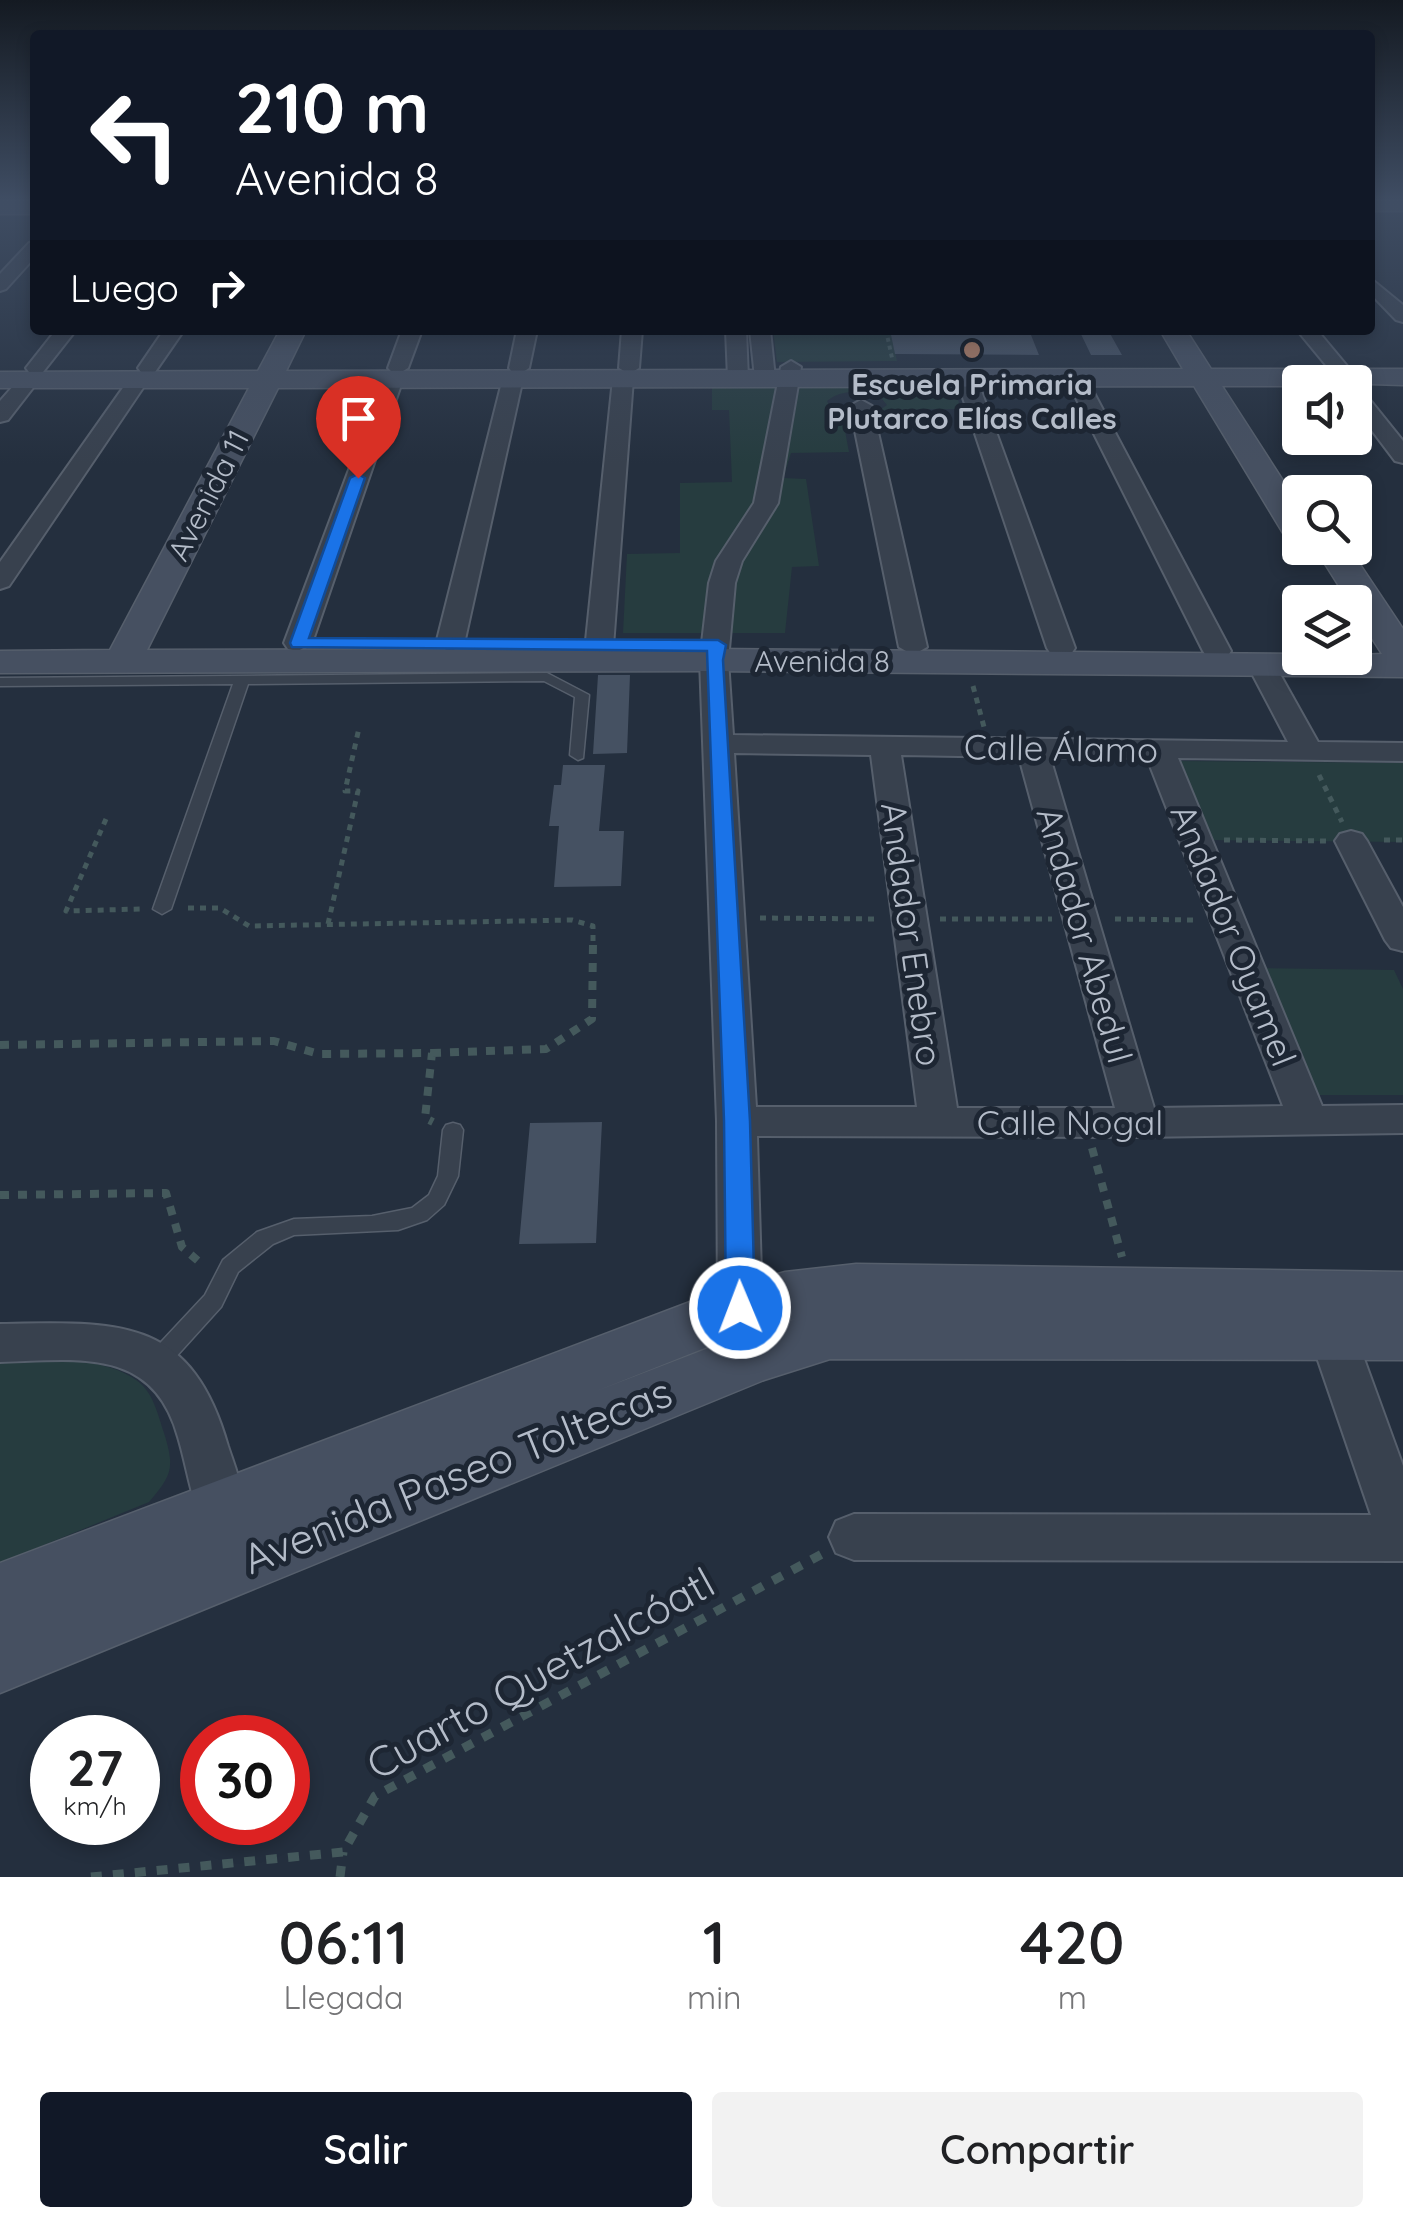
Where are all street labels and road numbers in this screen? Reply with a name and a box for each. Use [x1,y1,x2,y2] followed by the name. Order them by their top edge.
[159,423,257,567] street label: Avenida 11
[754,642,890,680] street label: Avenida 8
[964,724,1158,772] street label: Calle Álamo
[1161,798,1307,1072] street label: Andador Oyamel
[872,799,952,1069] street label: Andador Enebro
[1027,802,1143,1068] street label: Andador Abedul
[977,1100,1163,1144] street label: Calle Nogal
[235,1365,679,1585] street label: Avenida Paseo Toltecas
[357,1555,723,1791] street label: Cuarto Quetzalcóatl

